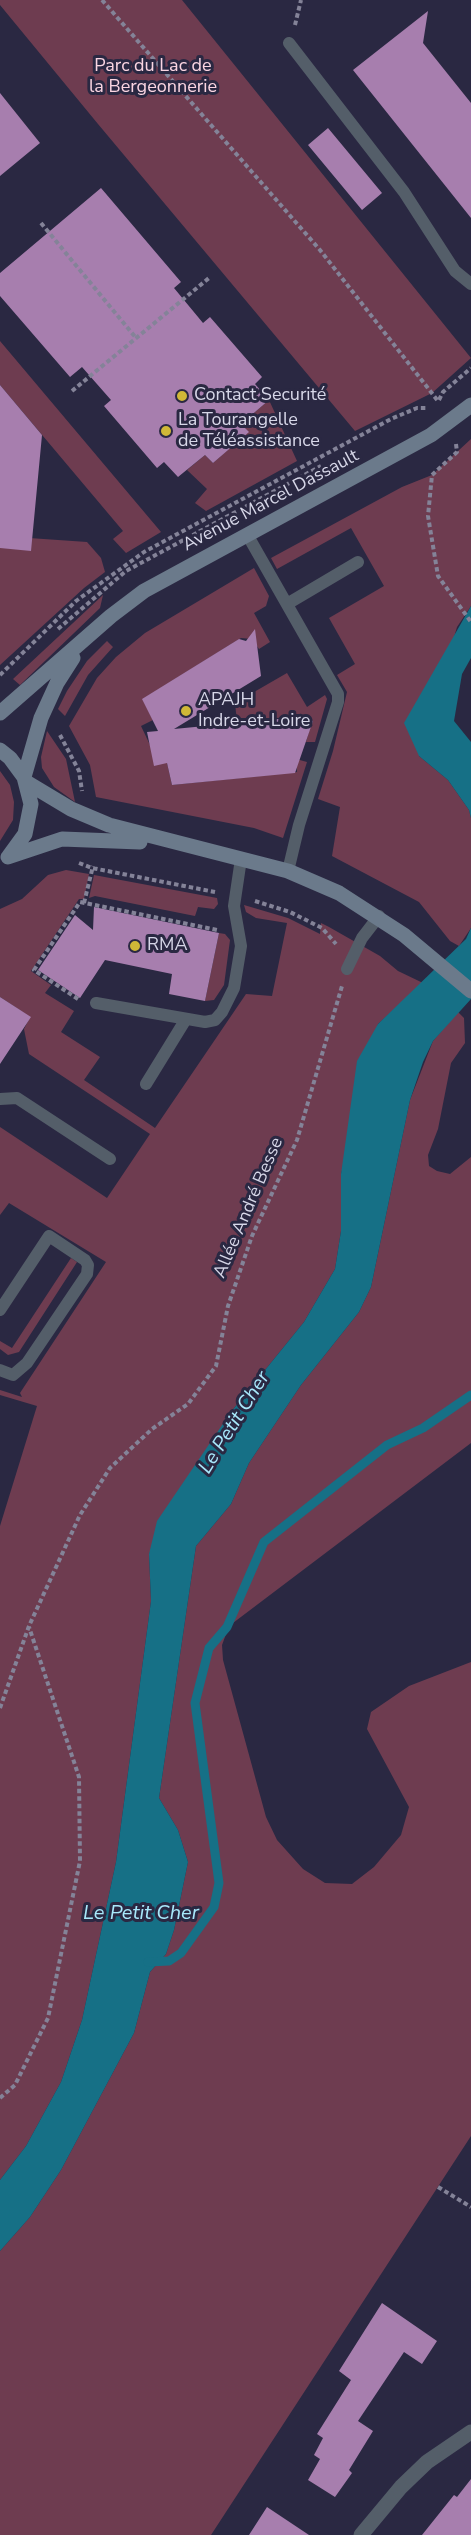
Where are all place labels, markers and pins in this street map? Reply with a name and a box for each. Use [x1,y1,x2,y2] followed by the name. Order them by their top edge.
[194,385,326,407] place label: Contact Securité
[175,389,189,403] marker: Contact Securité
[178,410,320,452] place label: La Tourangelle de Téléassistance
[159,424,173,438] marker: La Tourangelle de Téléassistance
[198,690,310,732] place label: APAJH Indre-et-Loire
[179,704,193,718] marker: APAJH Indre-et-Loire
[147,935,188,957] place label: RMA
[128,939,142,953] marker: RMA

